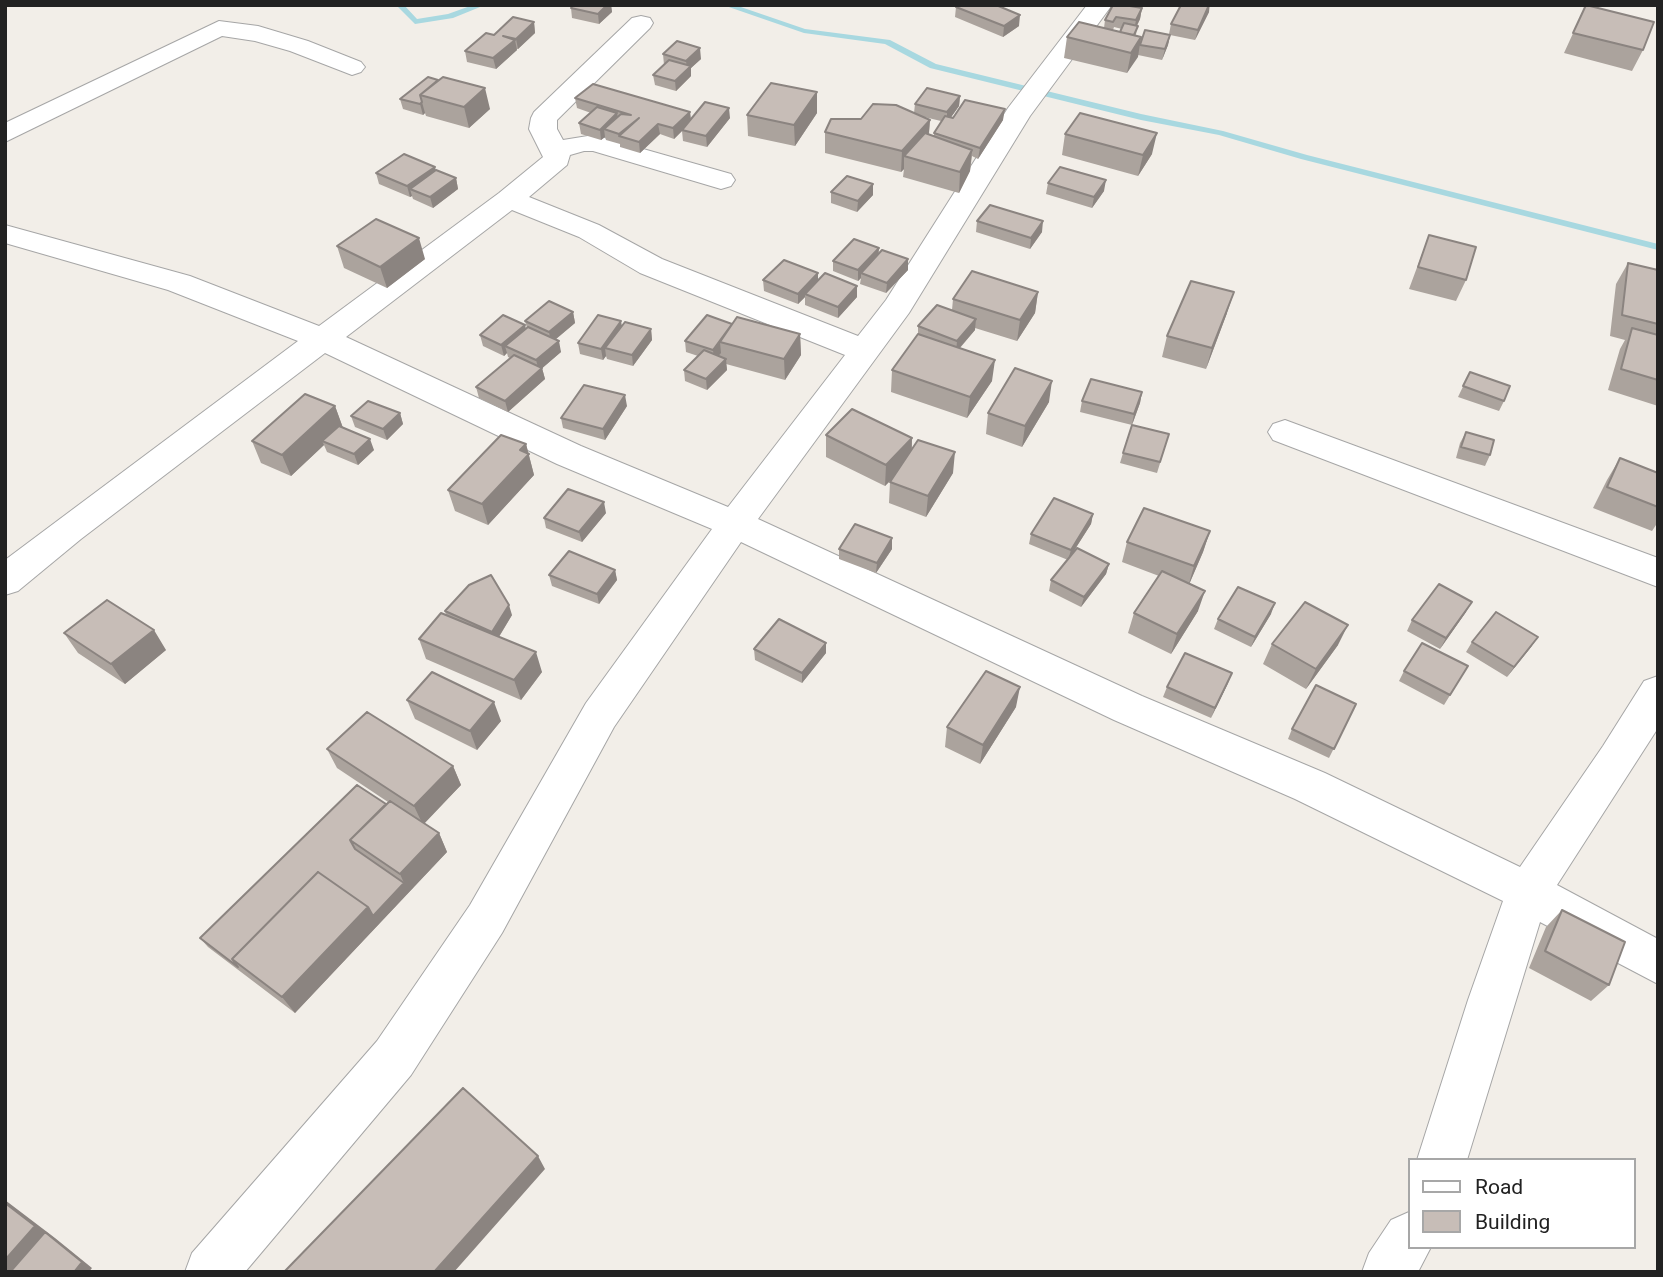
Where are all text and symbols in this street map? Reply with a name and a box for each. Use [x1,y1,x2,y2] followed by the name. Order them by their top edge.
[1408,1158,1635,1249] legend
[1475,1175,1523,1199] text: Road
[1475,1210,1550,1234] text: Building

